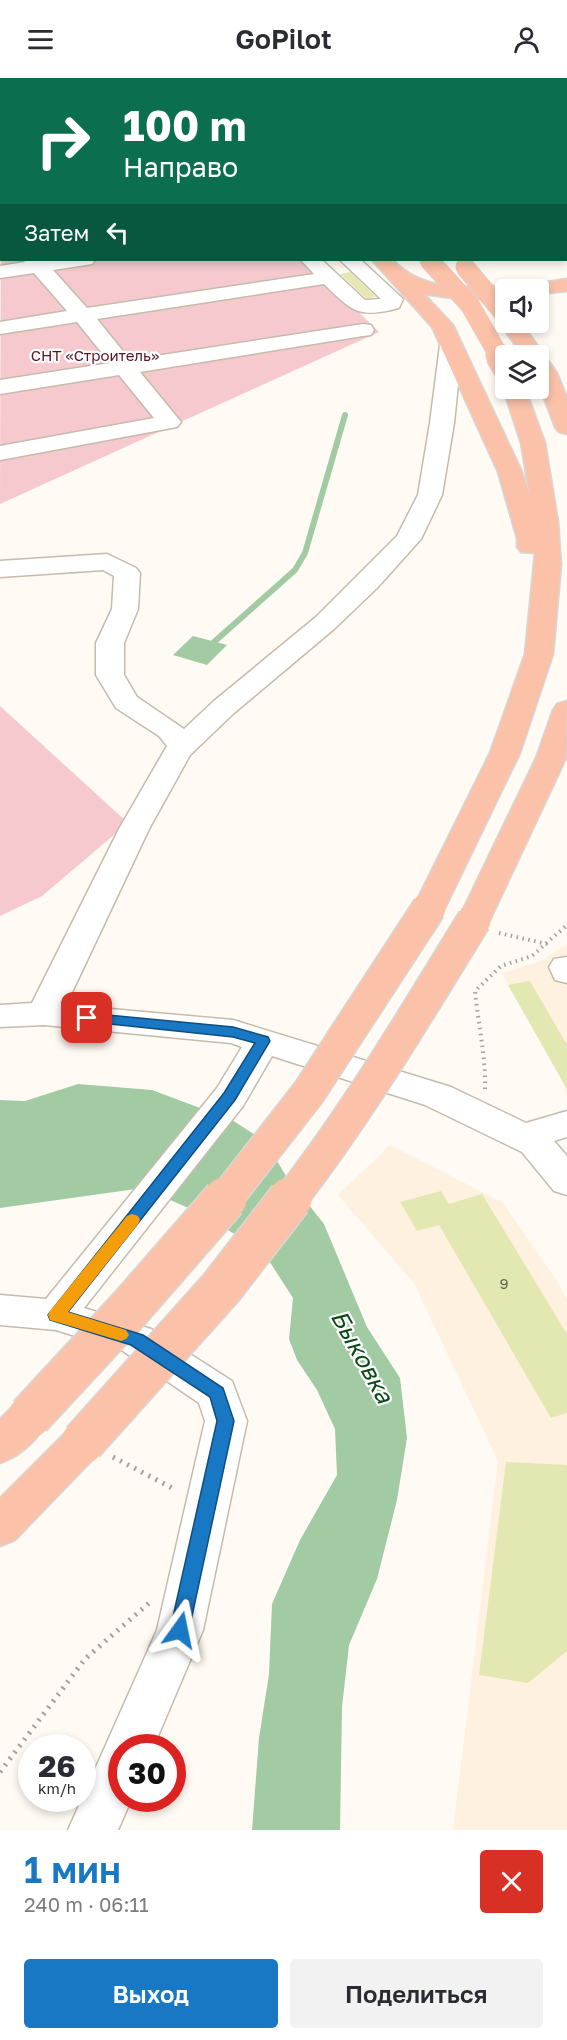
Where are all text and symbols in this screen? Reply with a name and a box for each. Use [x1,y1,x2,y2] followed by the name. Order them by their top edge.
[24,23,57,56] icon: menu
[235,23,332,55] text: GoPilot
[510,23,543,56] icon: person
[123,100,246,150] text: 100 m
[24,102,102,180] icon: right
[123,151,238,183] text: Направо
[101,216,134,249] icon: left
[24,219,89,246] text: Затем
[495,279,549,399] map controls
[495,279,549,333] button: sound
[495,345,549,399] button: layers
[31,346,159,364] park label: СНТ «Строитель»
[61,992,112,1043] pin
[70,1001,103,1034] icon: arrive
[499,1274,509,1292] house number: 9
[326,1304,401,1409] water label: Быковка
[148,1598,212,1662] position arrow
[108,1734,186,1812] speed limit sign: 30
[38,1748,76,1784] text: 26
[38,1779,76,1797] text: km/h
[24,1848,121,1891] text: 1 мин
[480,1850,543,1913] button: close
[24,1892,149,1916] text: 240 m · 06:11
[24,1959,278,2028] button: Выход
[290,1959,543,2028] button: Поделиться

